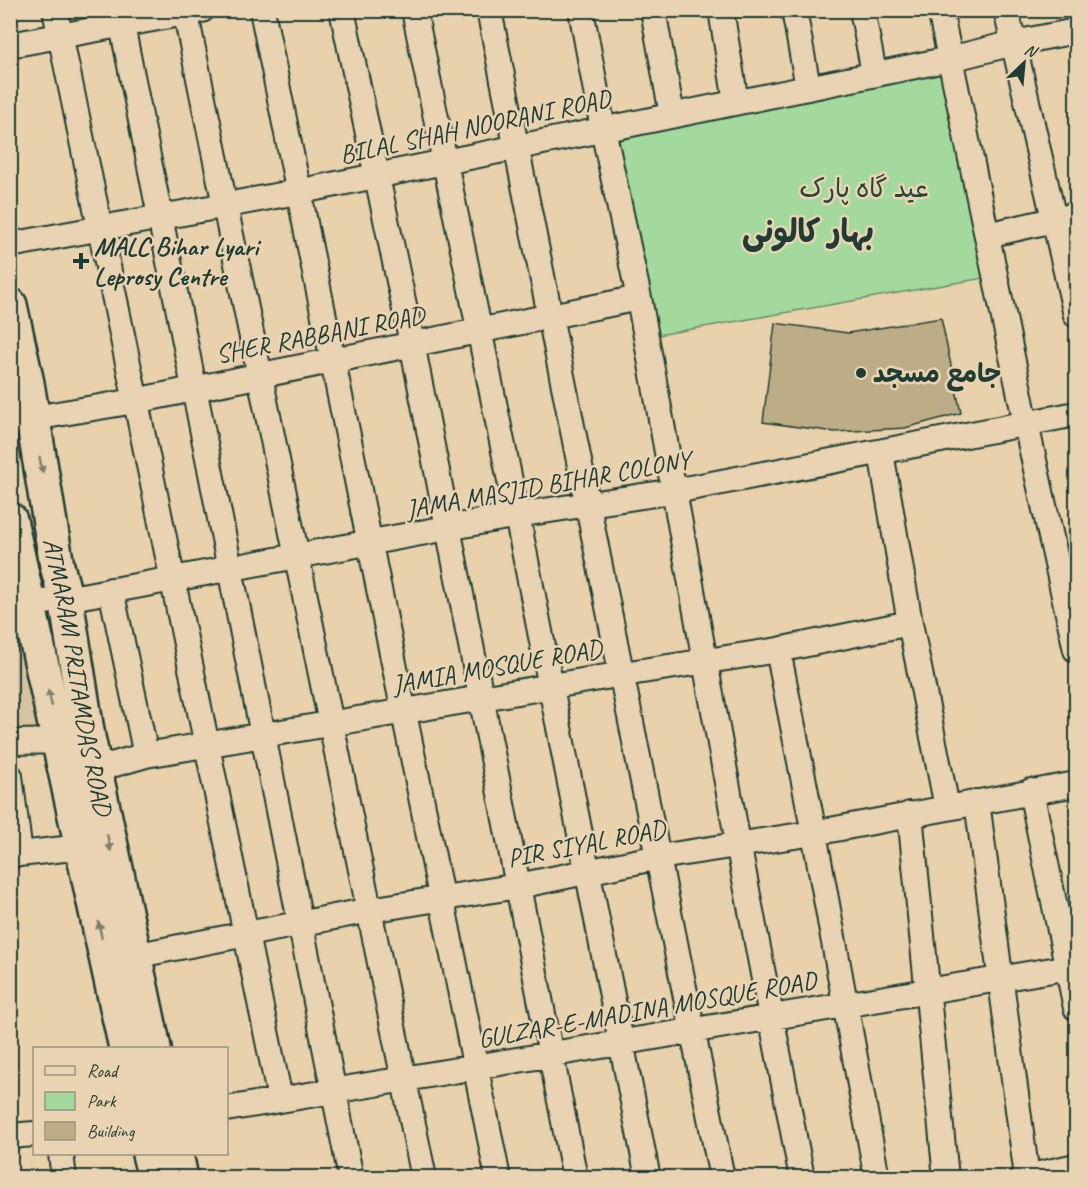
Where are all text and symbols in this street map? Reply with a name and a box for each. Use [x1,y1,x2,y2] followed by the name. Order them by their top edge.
[994,33,1054,93] north arrow
[1021,39,1042,63] text: N
[337,81,616,171] street label: BILAL SHAH NOORANI ROAD
[799,172,929,205] park label: عید گاہ پارک
[742,211,874,252] district label: بہار کالونی
[94,230,262,293] place label: MALC Bihar Lyari Leprosy Centre
[72,252,90,270] marker: MALC Bihar Lyari Leprosy Centre
[213,298,430,371] street label: SHER RABBANI ROAD
[873,357,1001,392] place label: جامع مسجد
[854,366,868,380] marker: جامع مسجد
[401,442,698,526] street label: JAMA MASJID BIHAR COLONY
[36,456,45,475] one-way arrow
[36,536,121,821] street label: ATMARAM PRITAMDAS ROAD
[388,632,606,701] street label: JAMIA MOSQUE ROAD
[44,689,54,708] one-way arrow
[504,812,670,875] street label: PIR SIYAL ROAD
[105,834,114,853] one-way arrow
[95,920,104,939] one-way arrow
[475,963,821,1056] street label: GULZAR-E-MADINA MOSQUE ROAD
[33,1047,228,1155] legend
[87,1060,120,1082] text: Road
[87,1090,117,1112] text: Park
[87,1120,136,1142] text: Building

